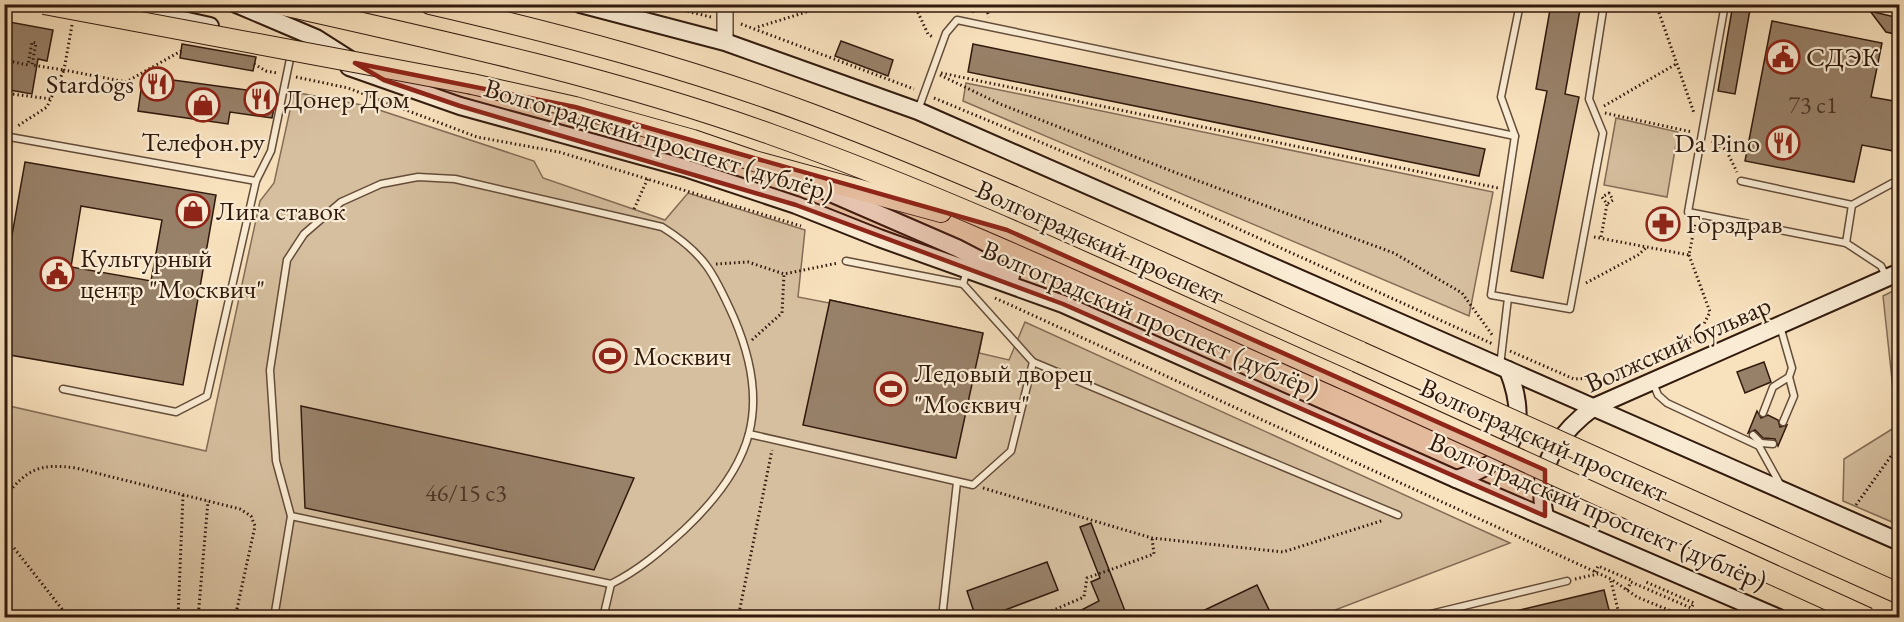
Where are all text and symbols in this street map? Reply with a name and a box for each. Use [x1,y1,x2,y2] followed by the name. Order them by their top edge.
[1765,39,1801,75] public building icon: СДЭК
[1806,39,1880,74] place label: СДЭК
[46,66,134,101] place label: Stardogs
[139,66,175,102] restaurant icon: Stardogs
[480,70,838,209] street label: Волгоградский проспект (дублёр)
[243,81,279,117] restaurant icon: Донер Дом
[284,81,410,116] place label: Донер Дом
[185,87,221,123] shop icon: Телефон.ру
[1788,89,1838,120] house number: 73 с1
[141,124,265,159] place label: Телефон.ру
[1674,125,1760,160] place label: Da Pino
[1765,125,1801,161] restaurant icon: Da Pino
[971,171,1230,312] street label: Волгоградский проспект
[175,193,211,229] shop icon: Лига ставок
[216,193,346,228] place label: Лига ставок
[1645,206,1681,242] pharmacy icon: Горздрав
[1686,206,1782,241] place label: Горздрав
[977,231,1325,406] street label: Волгоградский проспект (дублёр)
[80,240,265,306] place label: Культурный центр "Москвич"
[39,256,75,292] public building icon: Культурный центр "Москвич"
[1579,287,1776,400] street label: Волжский бульвар
[592,338,628,374] sports icon: Москвич
[633,338,731,373] place label: Москвич
[914,355,1093,421] place label: Ледовый дворец "Москвич"
[1415,369,1674,510] street label: Волгоградский проспект
[873,371,909,407] sports icon: Ледовый дворец "Москвич"
[1424,423,1772,598] street label: Волгоградский проспект (дублёр)
[425,477,507,508] house number: 46/15 с3

